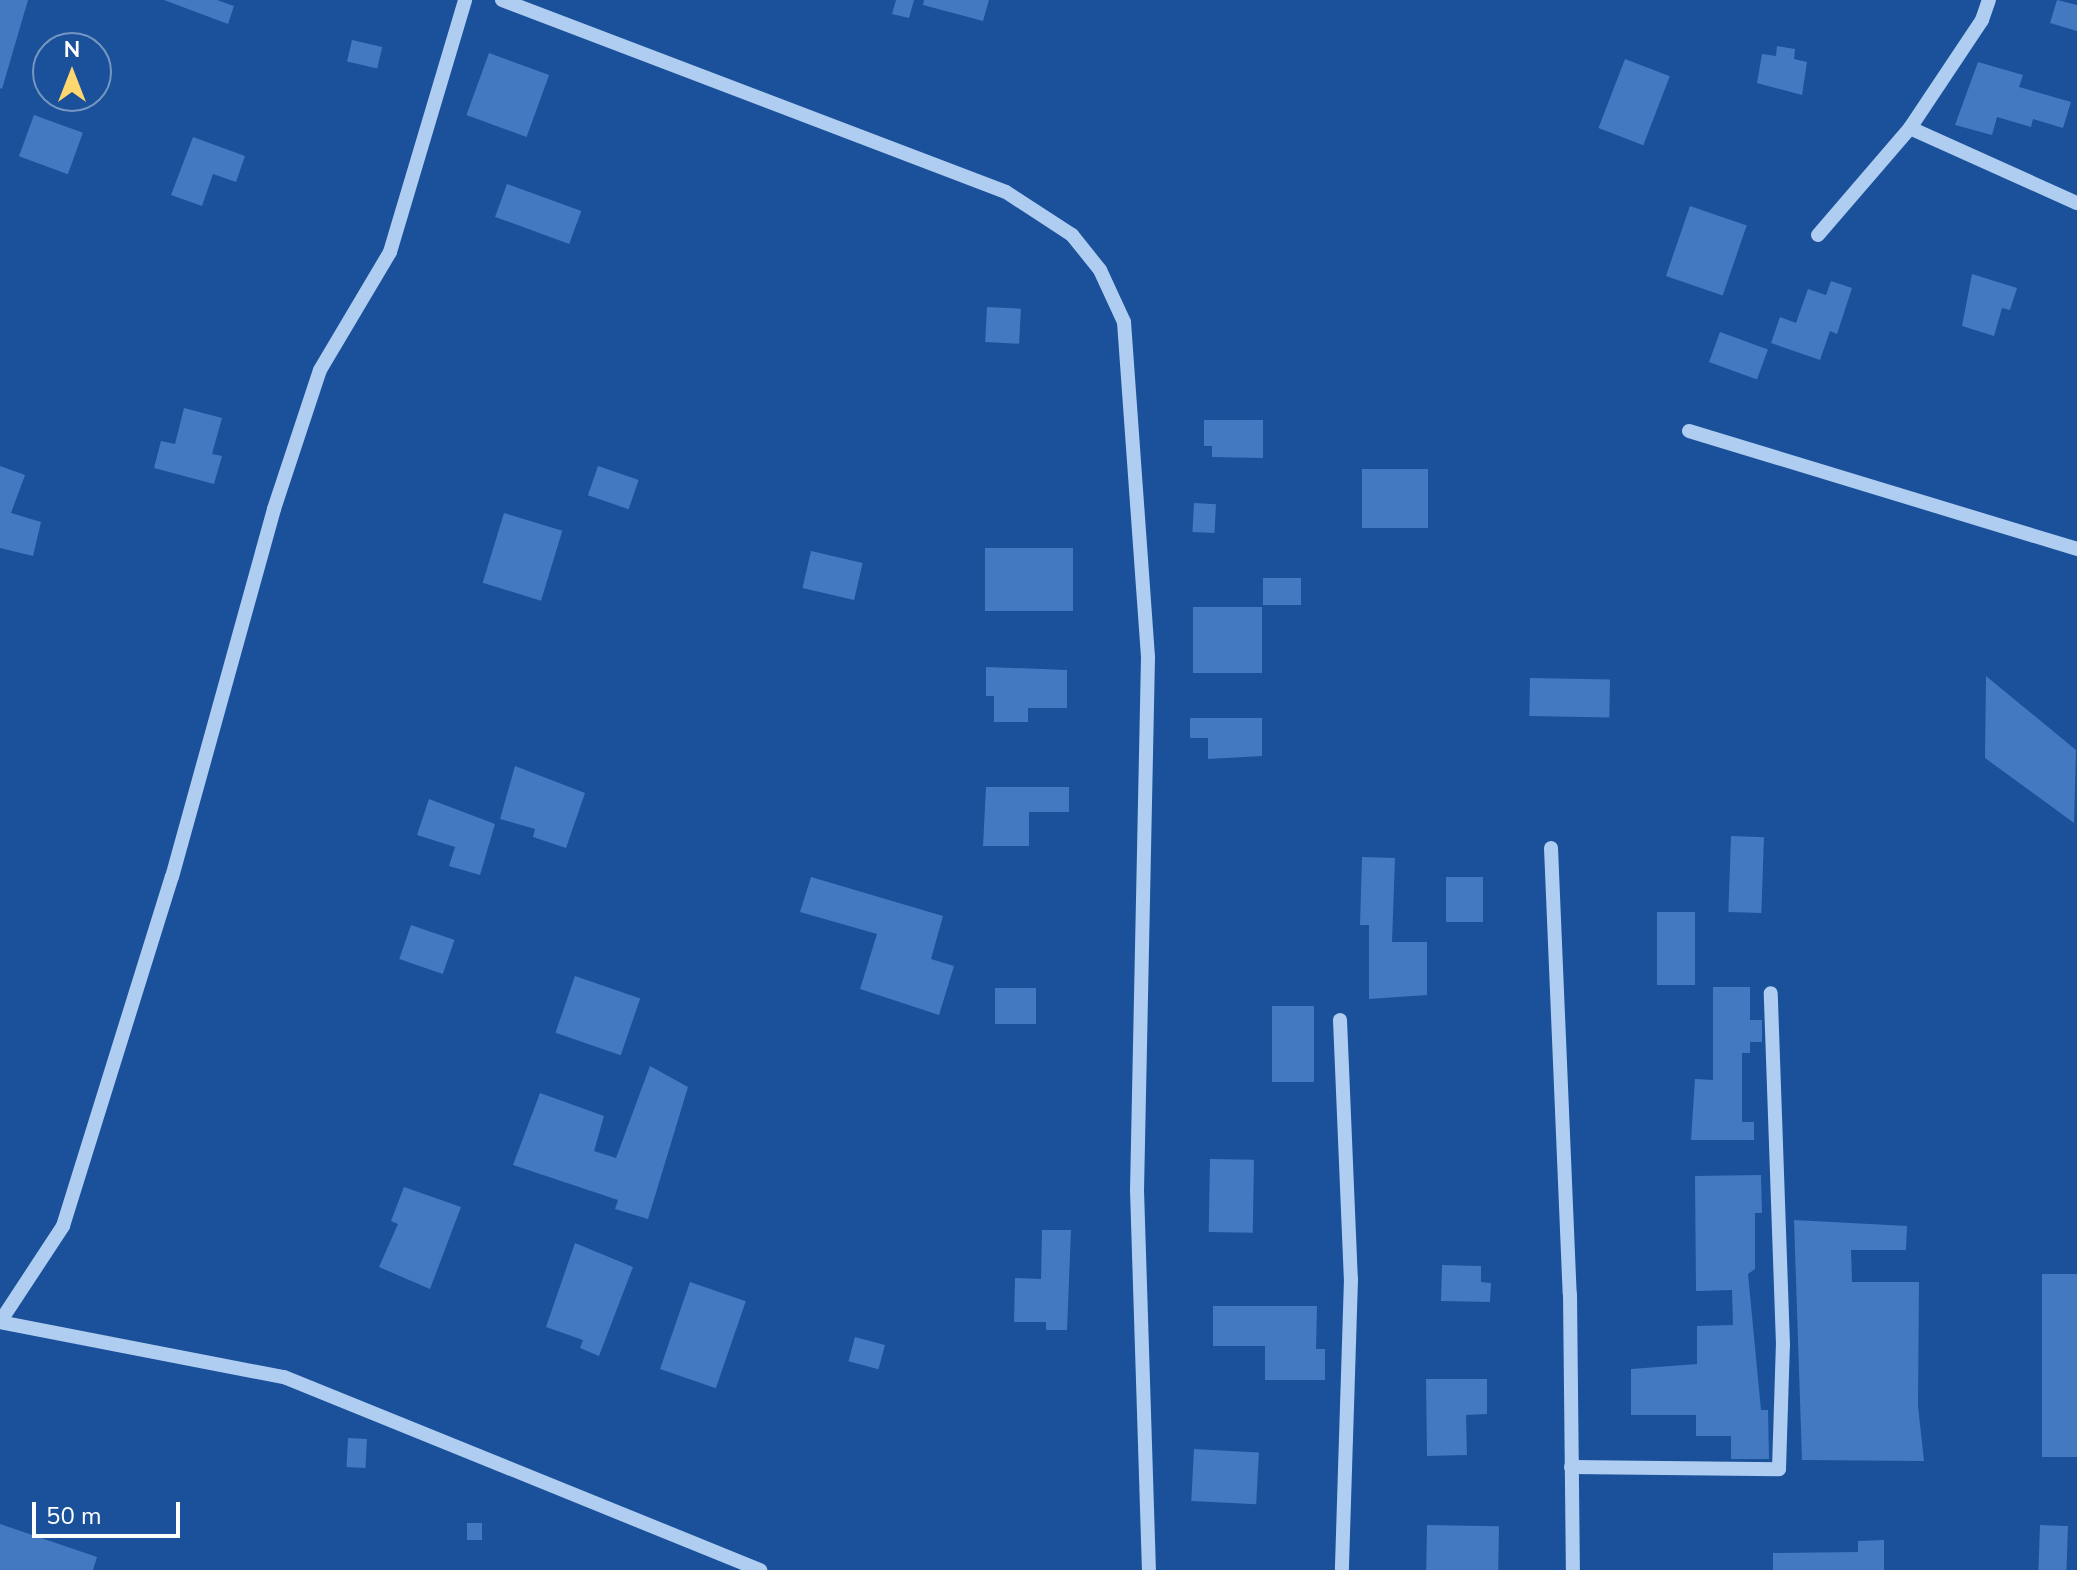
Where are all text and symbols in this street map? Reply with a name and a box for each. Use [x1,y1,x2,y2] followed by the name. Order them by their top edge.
[32,32,112,112] north arrow
[64,35,80,65] text: N
[36,1486,184,1536] scale bar
[46,1500,102,1532] text: 50 m

